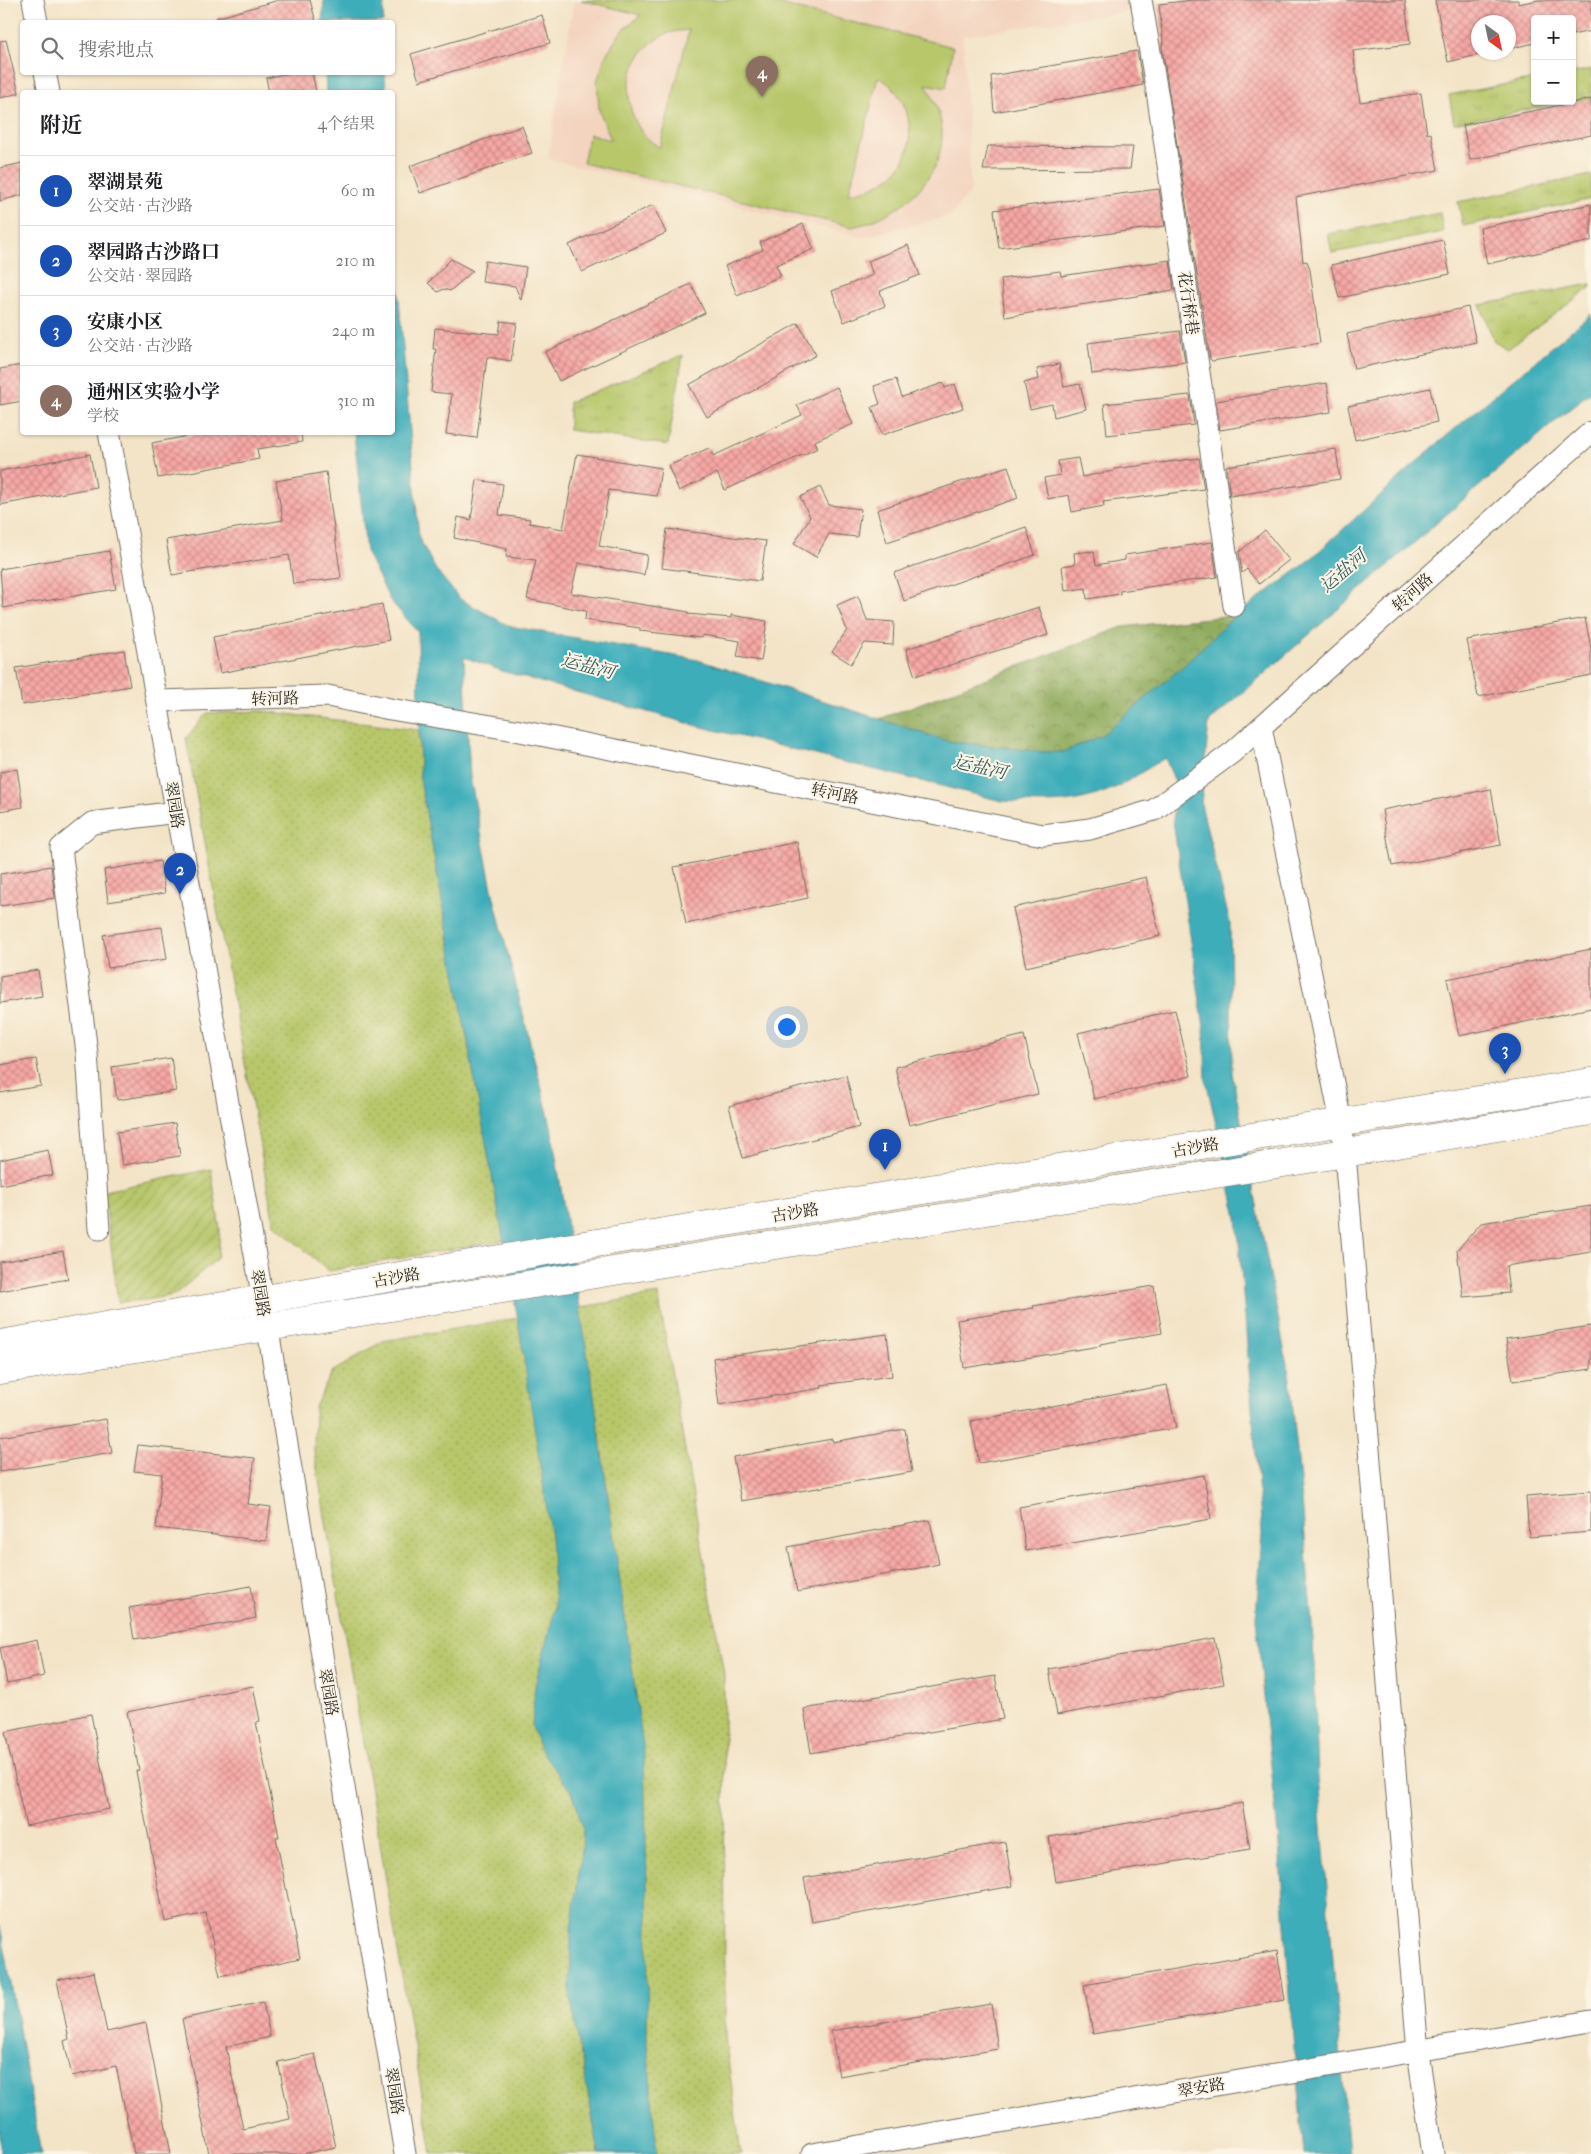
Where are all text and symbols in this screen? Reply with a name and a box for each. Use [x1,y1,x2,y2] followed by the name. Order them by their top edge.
[1471,15,1516,60] north arrow
[1531,15,1576,105] map controls
[1531,15,1576,60] button: +
[20,20,395,75] search box
[38,34,66,62] icon: search
[78,39,154,61] text: 搜索地点
[746,56,778,97] pin: 4
[1531,60,1576,105] button: −
[40,113,82,137] text: 附近
[318,114,375,133] text: 4个结果
[87,171,163,193] text: 翠湖景苑
[53,181,59,200] text: 1
[341,181,375,200] text: 60 m
[87,196,193,215] text: 公交站 · 古沙路
[87,241,220,263] text: 翠园路古沙路口
[52,251,60,270] text: 2
[336,251,375,270] text: 210 m
[87,266,193,285] text: 公交站 · 翠园路
[1175,270,1202,336] street label: 花行桥巷
[87,311,163,333] text: 安康小区
[53,321,59,340] text: 3
[332,321,375,340] text: 240 m
[87,336,193,355] text: 公交站 · 古沙路
[87,381,220,403] text: 通州区实验小学
[51,391,61,410] text: 4
[337,391,375,410] text: 310 m
[87,406,119,425] text: 学校
[1316,544,1373,597] water label: 运盐河
[1388,569,1437,615] street label: 转河路
[559,649,620,684] water label: 运盐河
[251,688,299,709] street label: 转河路
[951,751,1011,784] water label: 运盐河
[161,780,188,830] street label: 翠园路
[810,780,860,807] street label: 转河路
[164,853,196,894] pin: 2
[774,1014,800,1040] your location
[1489,1033,1521,1074] pin: 3
[869,1129,901,1170] pin: 1
[1170,1134,1220,1161] street label: 古沙路
[770,1199,820,1226] street label: 古沙路
[371,1264,421,1291] street label: 古沙路
[247,1268,274,1318] street label: 翠园路
[315,1667,342,1717] street label: 翠园路
[381,2066,408,2116] street label: 翠园路
[1176,2074,1226,2101] street label: 翠安路

